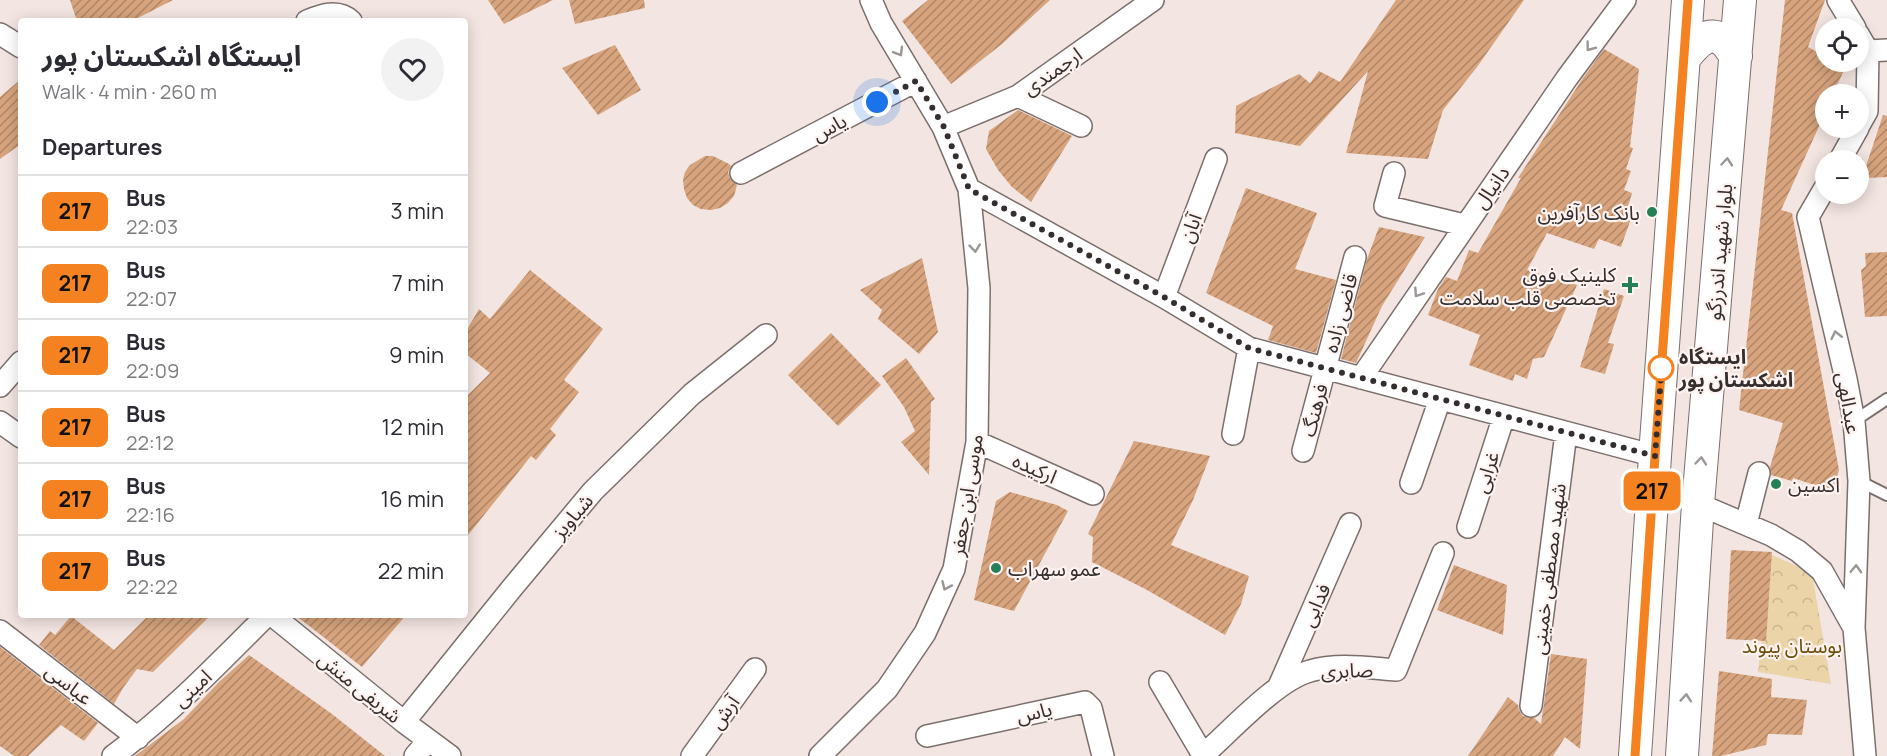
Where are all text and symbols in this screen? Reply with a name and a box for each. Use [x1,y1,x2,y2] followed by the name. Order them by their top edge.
[1815,18,1869,204] map controls
[1815,18,1869,72] button: locate
[42,36,301,74] text: ایستگاه اشکستان پور
[381,38,444,101] button: heart
[1586,40,1597,51] one-way arrow
[1017,41,1087,101] street label: ارجمندی
[891,46,903,56] one-way arrow
[42,78,217,105] text: Walk · 4 min · 260 m
[1815,84,1869,138] button: +
[862,87,892,117] your location
[807,107,851,147] street label: یاس
[42,132,162,162] text: Departures
[1815,150,1869,204] button: −
[1720,158,1733,167] one-way arrow
[1466,160,1516,214] street label: دانیال
[1700,182,1738,322] street label: بلوار شهید اندرزگو
[126,183,166,213] text: Bus
[391,196,444,226] text: 3 min
[59,197,91,225] text: 217
[1537,199,1640,226] place label: بانک کارآفرین
[1645,205,1659,219] marker: بانک کارآفرین
[1172,208,1208,247] street label: آبان
[126,213,178,240] text: 22:03
[968,243,981,252] one-way arrow
[126,255,166,285] text: Bus
[1440,261,1617,311] place label: کلینیک فوق تخصصی قلب سلامت
[392,268,444,298] text: 7 min
[59,269,91,297] text: 217
[1317,270,1364,356] street label: قاضی زاده
[1621,276,1639,294] marker: کلینیک فوق تخصصی قلب سلامت
[126,285,177,312] text: 22:07
[1415,287,1426,298] one-way arrow
[126,327,166,357] text: Bus
[1830,330,1843,340] one-way arrow
[389,340,444,370] text: 9 min
[59,341,91,369] text: 217
[1678,343,1793,393] place label: ایستگاه اشکستان پور
[1648,355,1674,381] marker: ایستگاه اشکستان پور
[126,357,179,384] text: 22:09
[1830,370,1868,436] street label: عبدالهی
[1294,380,1334,440] street label: فرهنگ
[126,399,166,429] text: Bus
[382,412,444,442] text: 12 min
[59,413,91,441] text: 217
[126,429,174,456] text: 22:12
[943,432,989,559] street label: موسی ابن جعفر
[1009,446,1061,490] street label: ارکیده
[1467,448,1505,496] street label: غرابی
[1694,457,1707,466] one-way arrow
[126,471,166,501] text: Bus
[1788,471,1840,498] place label: اکسین
[1618,472,1686,510] line badge: 217
[1636,477,1668,505] text: 217
[1769,477,1783,491] marker: اکسین
[1524,482,1572,656] street label: شهید مصطفی خمینی
[381,484,444,514] text: 16 min
[59,485,91,513] text: 217
[545,488,599,545] street label: شباویز
[126,501,175,528] text: 22:16
[126,543,166,573] text: Bus
[1008,555,1101,582] place label: عمو سهراب
[378,556,444,586] text: 22 min
[59,557,91,585] text: 217
[989,561,1003,575] marker: عمو سهراب
[1850,565,1862,574] one-way arrow
[126,573,178,600] text: 22:22
[942,579,954,590] one-way arrow
[1294,579,1337,631] street label: فدایی
[1742,632,1842,659] park label: بوستان پیوند
[313,645,407,729] street label: شریفی منش
[1321,656,1373,684] street label: صابری
[40,657,98,711] street label: عباسی
[167,663,217,713] street label: امینی
[703,689,746,734] street label: آرش
[1679,693,1692,702] one-way arrow
[1013,695,1055,729] street label: یاس

